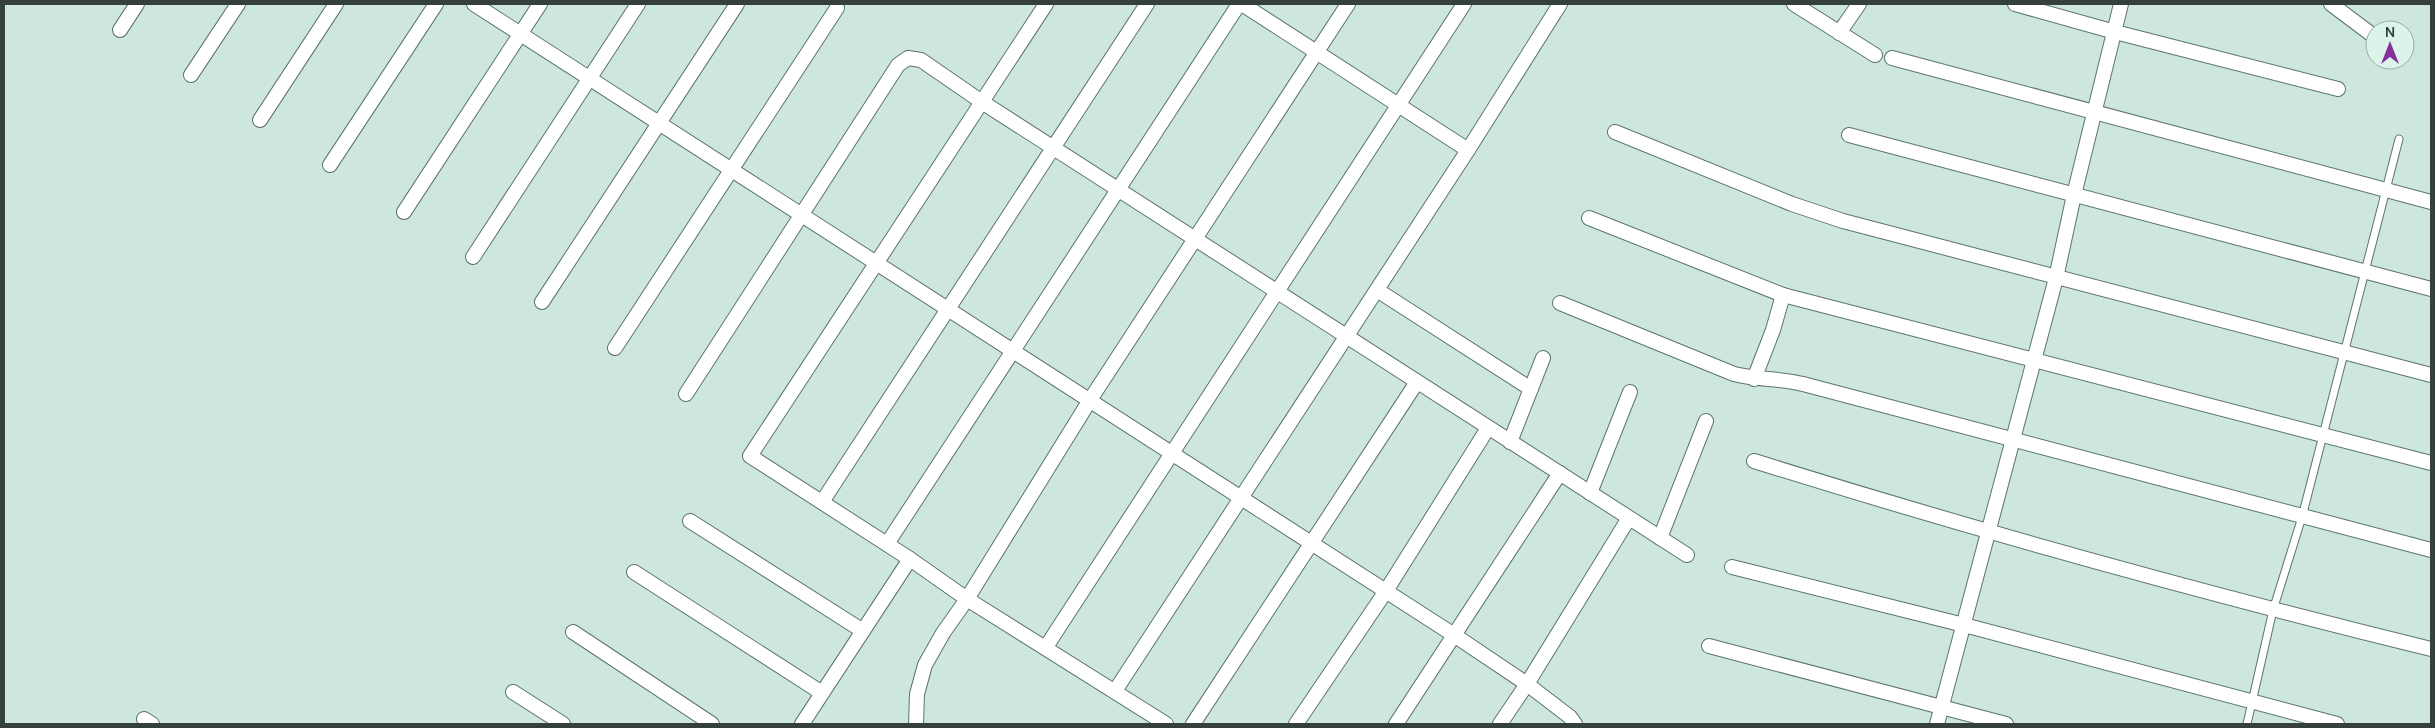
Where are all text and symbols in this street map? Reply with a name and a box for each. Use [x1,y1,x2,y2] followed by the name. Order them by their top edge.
[2365,20,2415,70] north arrow
[2385,22,2395,41] text: N

